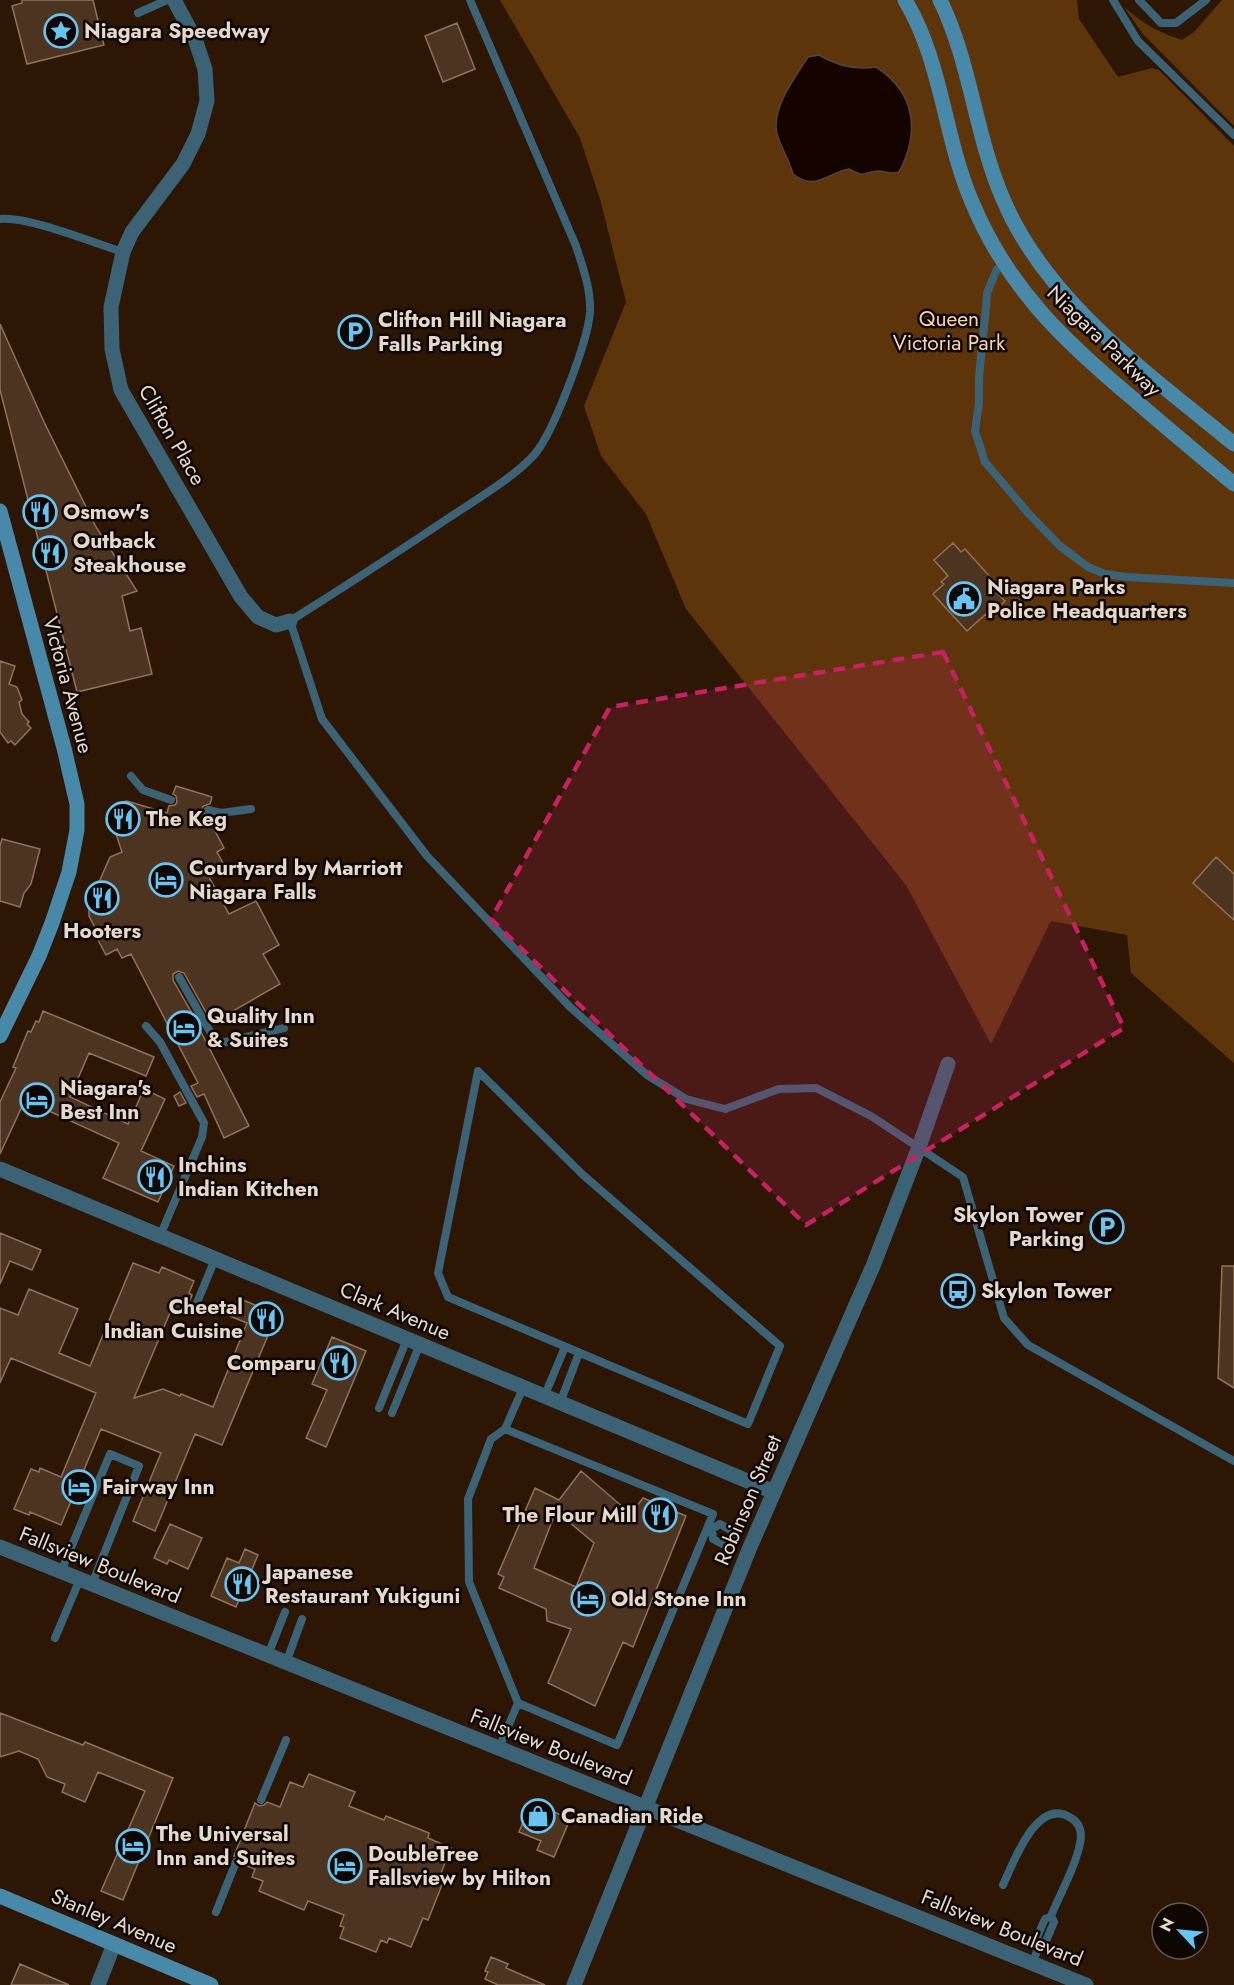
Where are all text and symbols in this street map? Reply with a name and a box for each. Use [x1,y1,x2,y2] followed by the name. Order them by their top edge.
[43,13,79,49] place icon: Niagara Speedway
[84,16,270,46] place label: Niagara Speedway
[1040,279,1168,404] street label: Niagara Parkway
[893,304,1006,358] park label: Queen Victoria Park
[378,305,567,359] place label: Clifton Hill Niagara Falls Parking
[337,314,373,350] parking icon: Clifton Hill Niagara Falls Parking
[131,379,213,491] street label: Clifton Place
[22,494,58,530] restaurant icon: Osmow's
[63,497,149,527] place label: Osmow's
[73,526,186,580] place label: Outback Steakhouse
[32,535,68,571] restaurant icon: Outback Steakhouse
[987,572,1187,626] place label: Niagara Parks Police Headquarters
[946,581,982,617] public building icon: Niagara Parks Police Headquarters
[35,613,101,757] street label: Victoria Avenue
[105,801,141,837] restaurant icon: The Keg
[146,804,227,834] place label: The Keg
[189,853,403,907] place label: Courtyard by Marriott Niagara Falls
[148,862,184,898] hotel icon: Courtyard by Marriott Niagara Falls
[84,880,120,916] restaurant icon: Hooters
[63,916,142,946] place label: Hooters
[207,1001,315,1055] place label: Quality Inn & Suites
[166,1010,202,1046] hotel icon: Quality Inn & Suites
[60,1073,152,1127] place label: Niagara's Best Inn
[19,1082,55,1118] hotel icon: Niagara's Best Inn
[178,1150,319,1204] place label: Inchins Indian Kitchen
[137,1159,173,1195] restaurant icon: Inchins Indian Kitchen
[953,1200,1084,1254] place label: Skylon Tower Parking
[1089,1209,1125,1245] parking icon: Skylon Tower Parking
[940,1273,976,1309] bus stop icon: Skylon Tower
[335,1274,455,1348] street label: Clark Avenue
[981,1276,1112,1306] place label: Skylon Tower
[104,1292,243,1346] place label: Cheetal Indian Cuisine
[248,1301,284,1337] restaurant icon: Cheetal Indian Cuisine
[321,1345,357,1381] restaurant icon: Comparu
[227,1348,316,1378] place label: Comparu
[707,1430,789,1570] street label: Robinson Street
[61,1469,97,1505] hotel icon: Fairway Inn
[102,1472,215,1502] place label: Fairway Inn
[642,1497,678,1533] restaurant icon: The Flour Mill
[502,1500,637,1530] place label: The Flour Mill
[15,1519,185,1611] street label: Fallsview Boulevard
[261,1557,460,1611] place label: Japanese Restaurant Yukiguni
[224,1566,260,1602] restaurant icon: Japanese Restaurant Yukiguni
[570,1581,606,1617] hotel icon: Old Stone Inn
[611,1584,747,1614] place label: Old Stone Inn
[466,1701,636,1793] street label: Fallsview Boulevard
[520,1798,556,1834] shop icon: Canadian Ride
[561,1801,703,1831] place label: Canadian Ride
[156,1819,296,1873] place label: The Universal Inn and Suites
[115,1828,151,1864] hotel icon: The Universal Inn and Suites
[368,1839,551,1893] place label: DoubleTree Fallsview by Hilton
[327,1848,363,1884] hotel icon: DoubleTree Fallsview by Hilton
[46,1881,182,1961] street label: Stanley Avenue
[917,1882,1087,1974] street label: Fallsview Boulevard
[1150,1901,1210,1961] north arrow
[1154,1914,1180,1935] text: N

